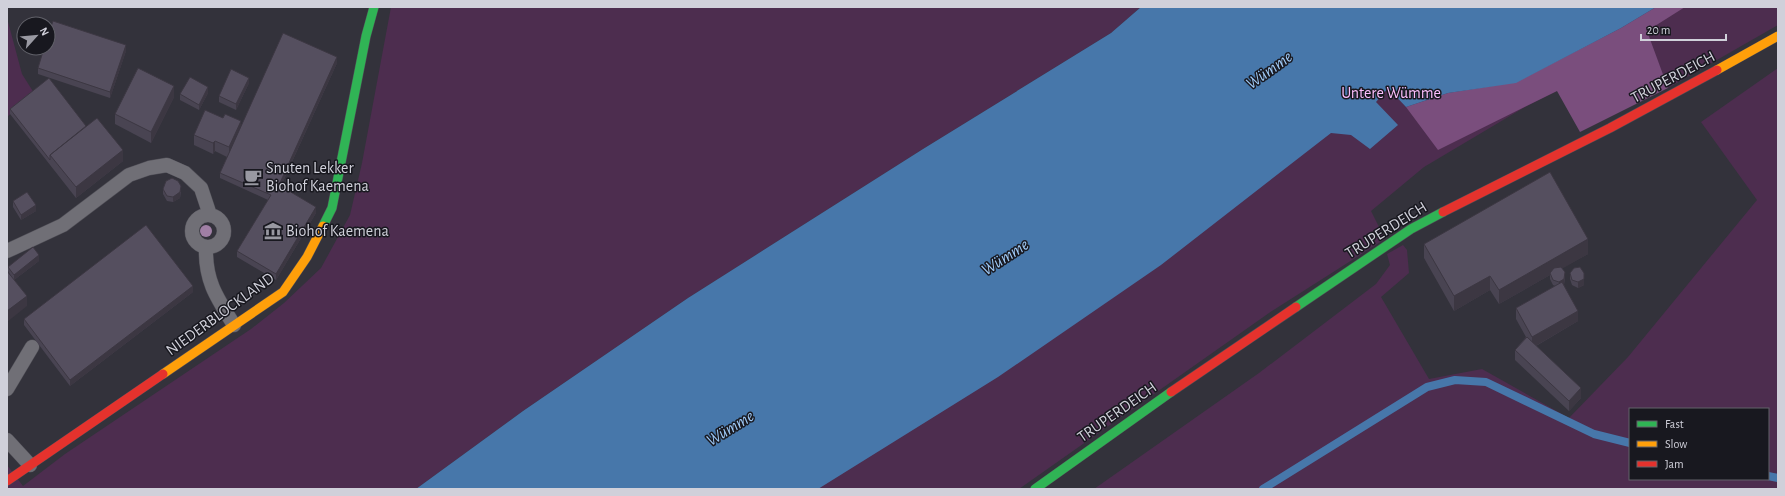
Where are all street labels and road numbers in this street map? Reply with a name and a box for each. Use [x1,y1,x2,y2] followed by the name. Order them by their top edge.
[1628,48,1718,106] street label: TRUPERDEICH
[1342,199,1430,261] street label: TRUPERDEICH
[163,270,277,358] street label: NIEDERBLOCKLAND
[1074,379,1160,445] street label: TRUPERDEICH

